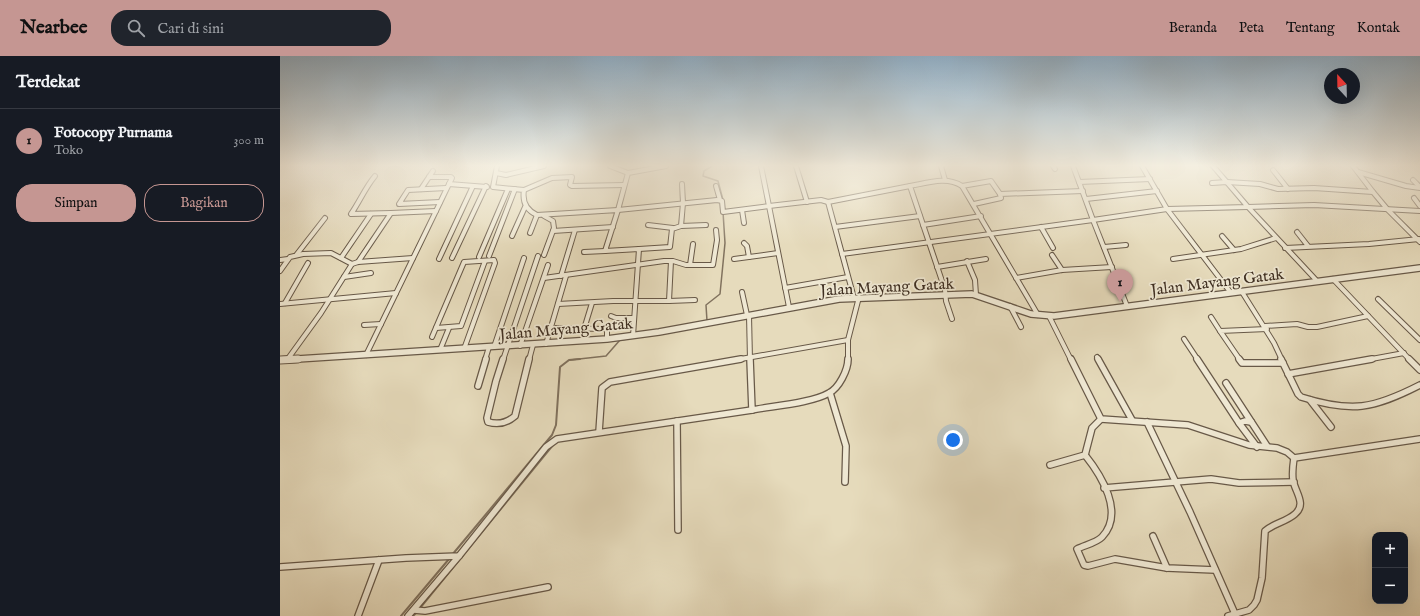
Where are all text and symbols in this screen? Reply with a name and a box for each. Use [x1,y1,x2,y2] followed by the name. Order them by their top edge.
[111,10,391,46] search box
[20,16,87,40] text: Nearbee
[125,17,147,39] icon: search
[157,19,224,38] text: Cari di sini
[1169,19,1217,37] text: Beranda
[1239,19,1264,37] text: Peta
[1286,19,1335,37] text: Tentang
[1357,19,1400,37] text: Kontak
[1324,68,1360,104] north arrow
[16,72,80,93] text: Terdekat
[54,123,172,142] text: Fotocopy Purnama
[27,132,31,149] text: 1
[233,132,264,149] text: 300 m
[54,142,83,159] text: Toko
[16,184,136,222] button: Simpan
[144,184,264,222] button: Bagikan
[1147,265,1285,301] street label: Jalan Mayang Gatak
[1107,269,1133,302] pin: 1
[818,274,955,302] street label: Jalan Mayang Gatak
[497,314,634,346] street label: Jalan Mayang Gatak
[943,430,963,450] your location
[1372,532,1408,604] map controls
[1372,532,1408,568] button: +
[1372,568,1408,604] button: −

